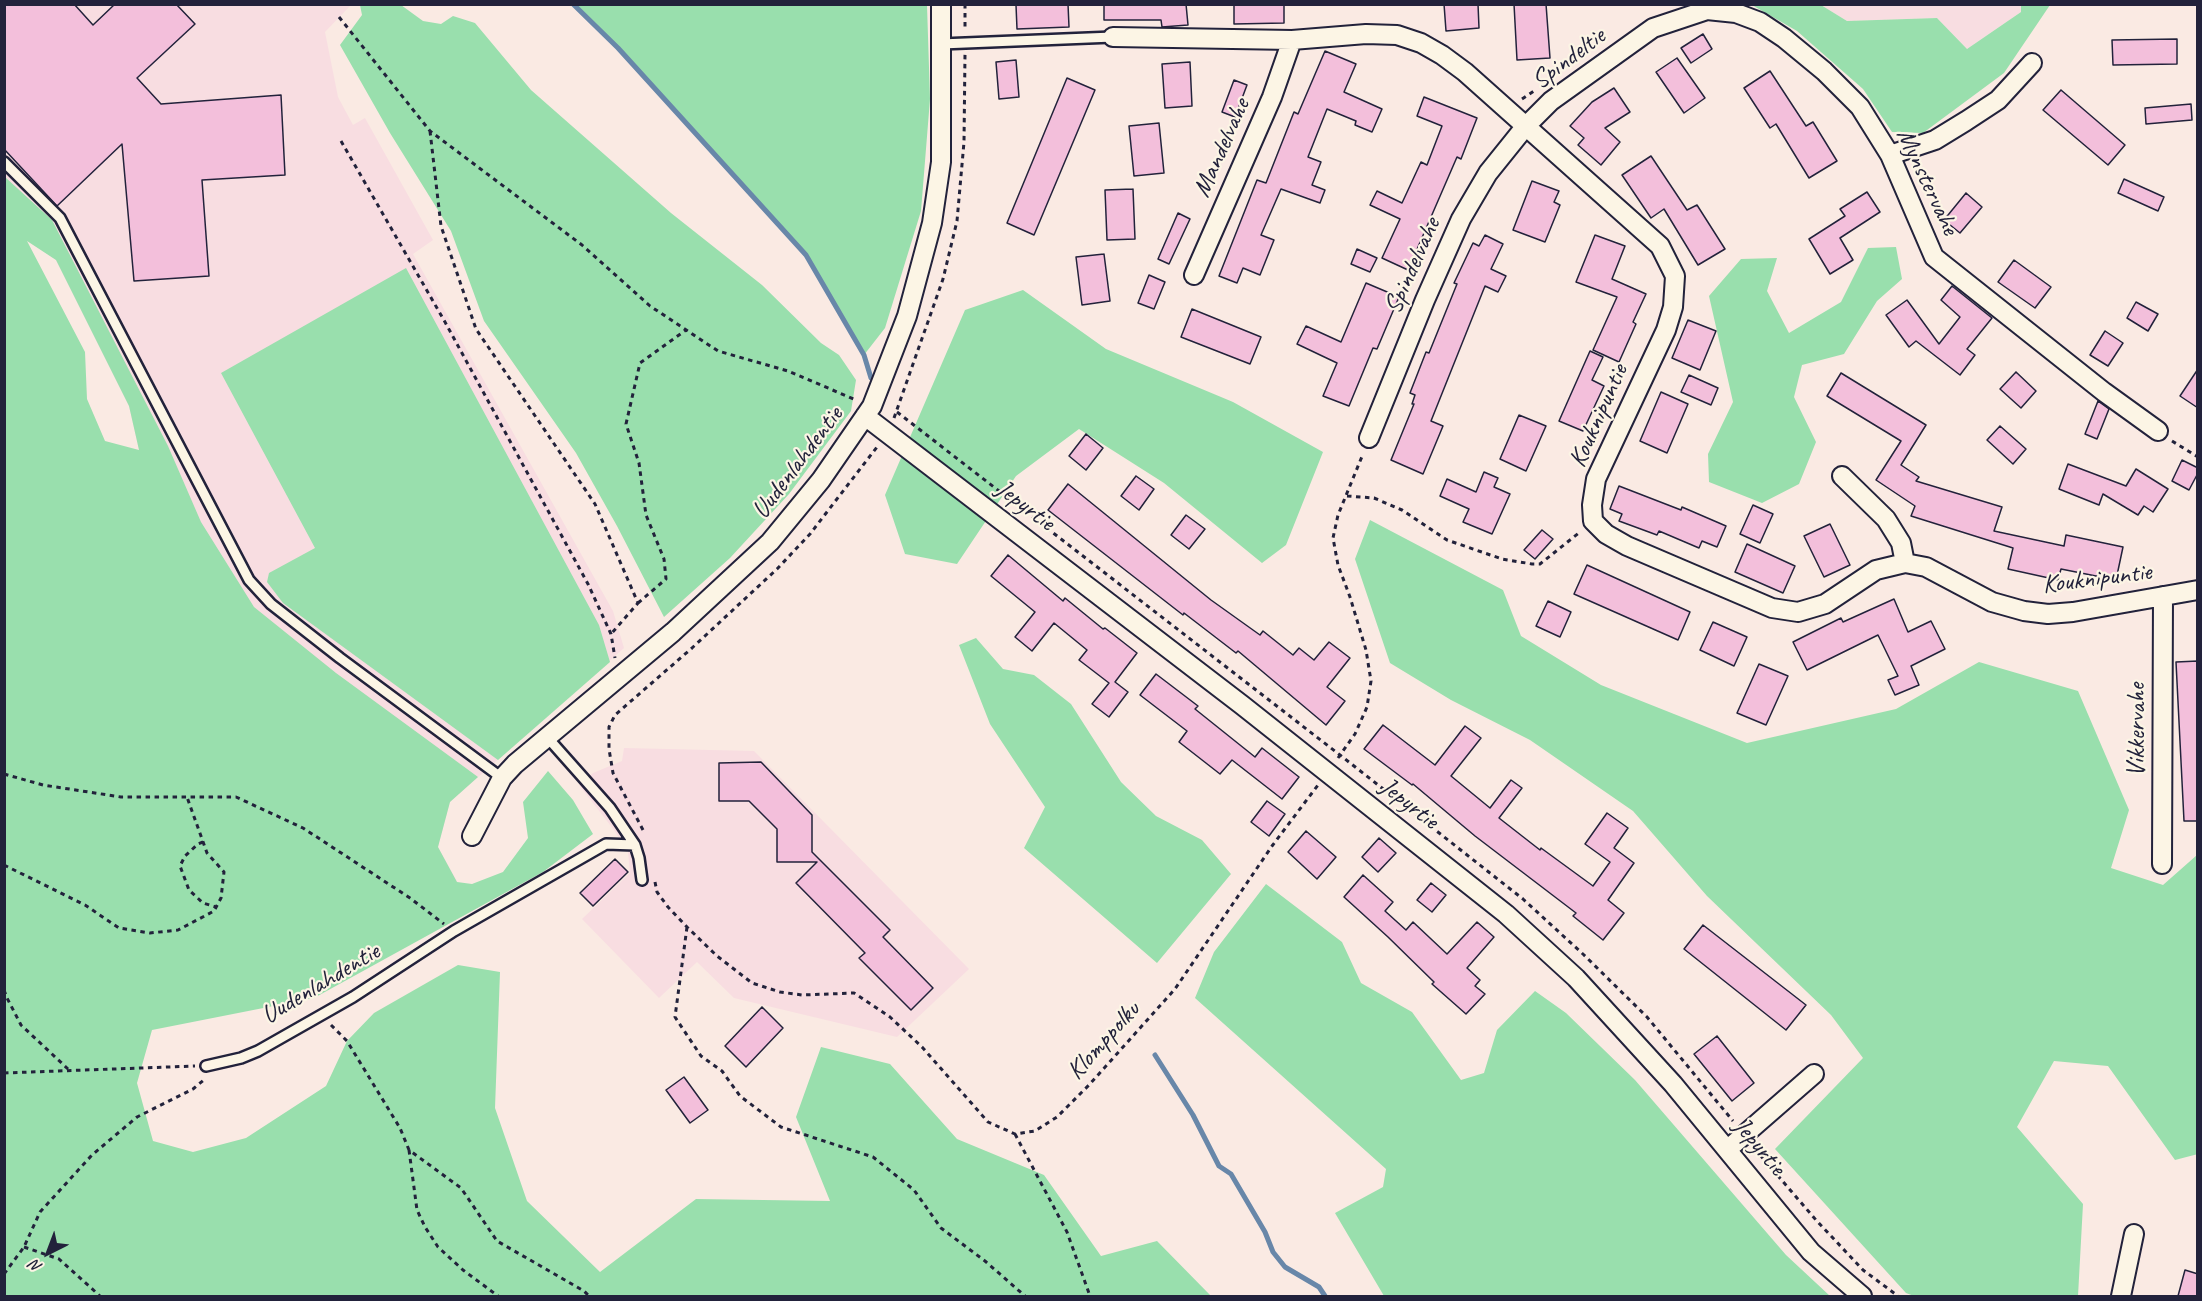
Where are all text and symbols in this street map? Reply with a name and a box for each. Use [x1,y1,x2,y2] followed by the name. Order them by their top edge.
[1526,21,1612,97] street label: Spindeltie
[1187,94,1257,202] street label: Mandelvahe
[1889,124,1965,240] street label: Mynstervahe
[1378,213,1448,319] street label: Spindelvahe
[1562,360,1636,472] street label: Kouknipuntie
[746,401,850,525] street label: Uudenlahdentie
[989,474,1061,538] street label: Jepyrtie
[2041,557,2153,601] street label: Kouknipuntie
[2121,683,2153,777] street label: Vikkervahe
[1373,771,1445,837] street label: Jepyrtie
[256,937,386,1031] street label: Uudenlahdentie
[1061,995,1147,1087] street label: Klomppolku
[1726,1112,1792,1182] street label: Jepyrtie
[18,1223,78,1283] north arrow
[26,1256,46,1277] text: N

